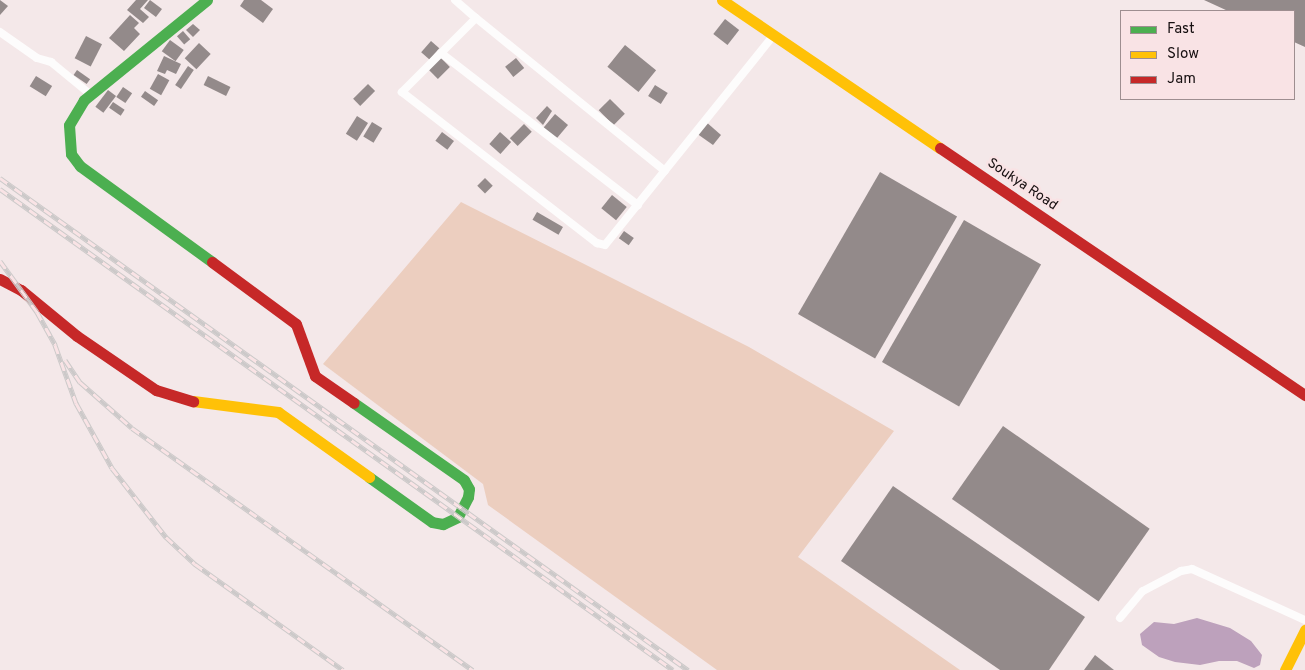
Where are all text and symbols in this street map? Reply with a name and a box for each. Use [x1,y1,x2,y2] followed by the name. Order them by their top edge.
[1120,10,1295,100] legend
[1167,20,1195,39] text: Fast
[1167,45,1199,64] text: Slow
[1167,70,1196,89] text: Jam
[984,155,1060,215] street label: Soukya Road

